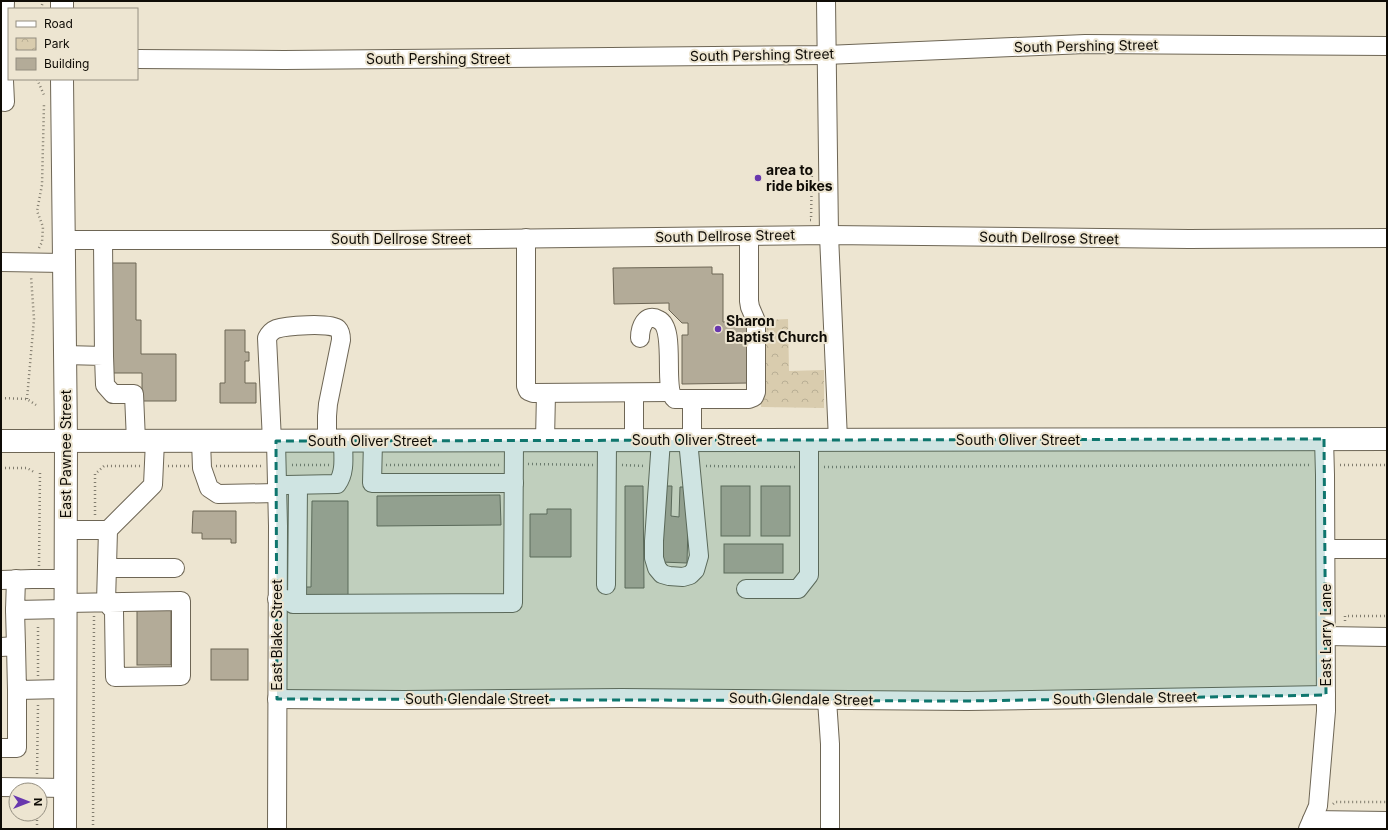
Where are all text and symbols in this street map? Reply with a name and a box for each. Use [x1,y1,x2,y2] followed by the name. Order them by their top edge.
[8,8,138,80] legend
[44,16,73,31] text: Road
[44,36,70,51] text: Park
[1014,36,1159,55] street label: South Pershing Street
[690,45,835,64] street label: South Pershing Street
[366,50,510,67] street label: South Pershing Street
[44,56,89,71] text: Building
[766,161,833,194] place label: area to ride bikes
[753,173,763,183] marker: area to ride bikes
[655,226,796,245] street label: South Dellrose Street
[979,228,1120,247] street label: South Dellrose Street
[331,230,471,247] street label: South Dellrose Street
[726,312,828,345] place label: Sharon Baptist Church
[713,324,723,334] marker: Sharon Baptist Church
[57,389,74,518] street label: East Pawnee Street
[632,431,757,448] street label: South Oliver Street
[956,431,1081,448] street label: South Oliver Street
[308,432,433,449] street label: South Oliver Street
[268,579,285,691] street label: East Blake Street
[1317,584,1334,686] street label: East Larry Lane
[1053,688,1198,707] street label: South Glendale Street
[729,689,874,708] street label: South Glendale Street
[405,690,549,707] street label: South Glendale Street
[8,782,48,822] north arrow
[31,798,45,806] text: N

